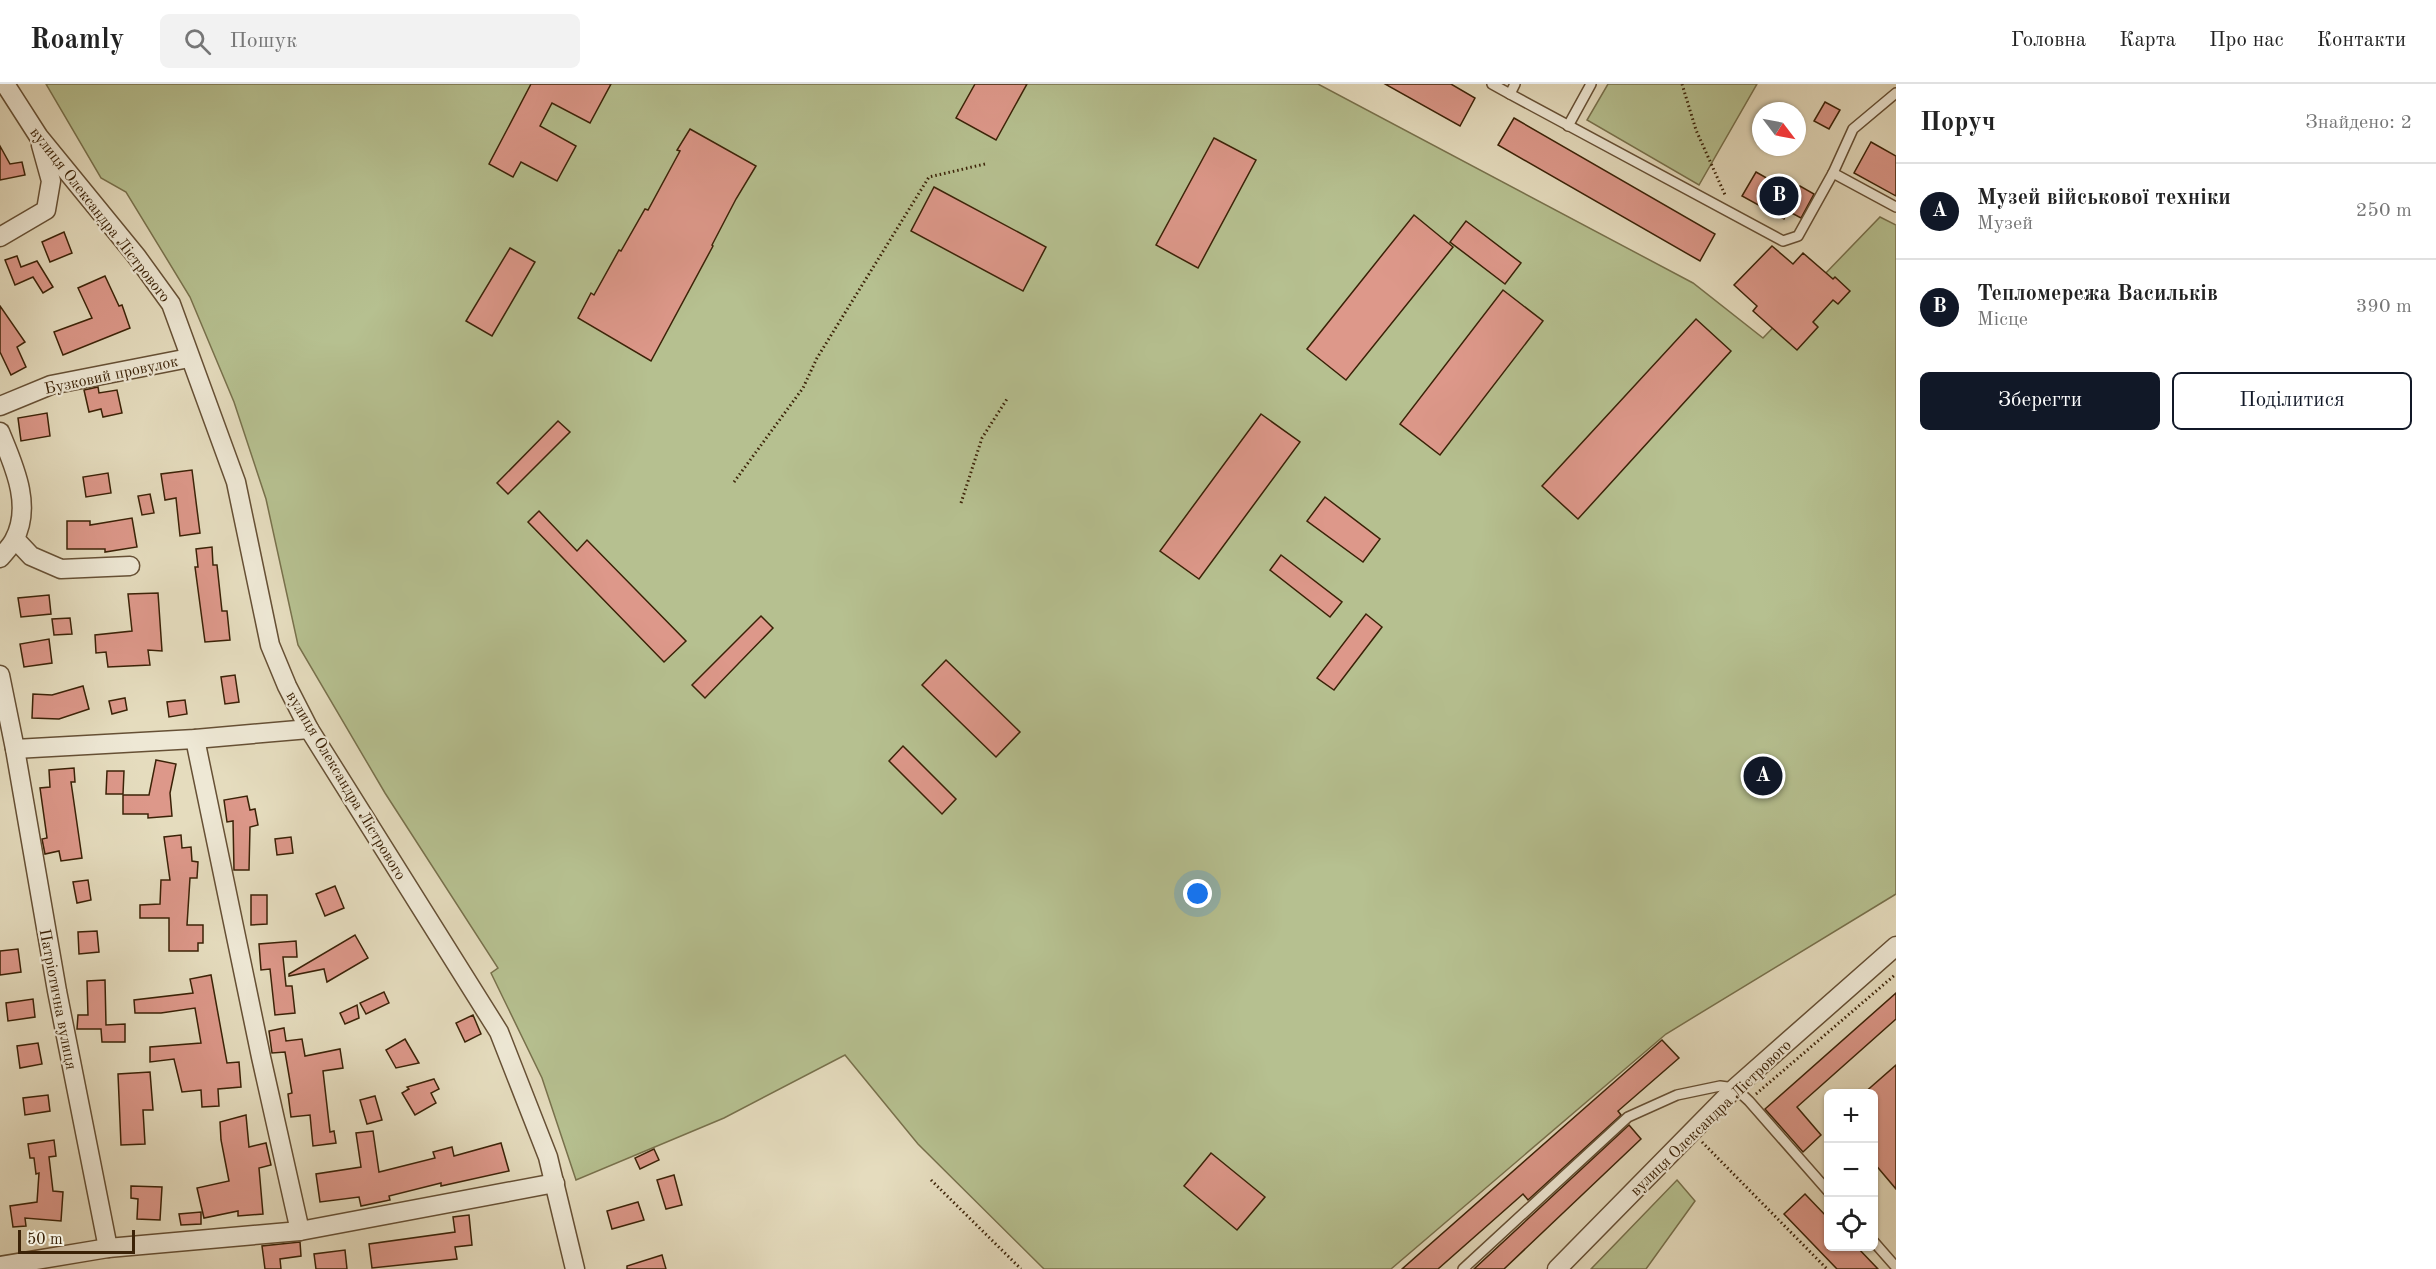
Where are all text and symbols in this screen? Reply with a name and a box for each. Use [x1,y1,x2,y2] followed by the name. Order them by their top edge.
[160,14,580,68] search box
[181,25,214,58] icon: search
[30,27,124,55] text: Roamly
[229,30,297,52] text: Пошук
[2011,30,2086,51] text: Головна
[2119,30,2176,51] text: Карта
[2209,30,2284,51] text: Про нас
[2317,30,2406,51] text: Контакти
[1752,102,1806,156] north arrow
[1920,110,1996,136] text: Поруч
[2305,113,2412,133] text: Знайдено: 2
[26,125,173,306] street label: вулиця Олександра Лістрового
[1760,174,1798,218] pin: B
[1977,187,2231,209] text: Музей військової техніки
[1932,201,1947,221] text: A
[2356,201,2412,221] text: 250 m
[1977,214,2033,234] text: Музей
[1977,283,2218,305] text: Тепломережа Васильків
[1932,297,1947,317] text: B
[2356,297,2412,317] text: 390 m
[1977,310,2028,330] text: Місце
[43,354,180,398] street label: Бузковий провулок
[1920,372,2160,430] button: Зберегти
[2172,372,2412,430] button: Поділитися
[283,689,408,883] street label: вулиця Олександра Лістрового
[1744,754,1782,798] pin: A
[1183,879,1212,908] your location
[36,928,79,1071] street label: Патріотична вулиця
[1628,1037,1795,1200] street label: вулиця Олександра Лістрового
[1824,1089,1878,1251] map controls
[1824,1089,1878,1143] button: +
[1824,1143,1878,1197] button: −
[1824,1197,1878,1251] button: locate
[18,1227,135,1254] scale bar
[27,1232,63,1248] text: 50 m

